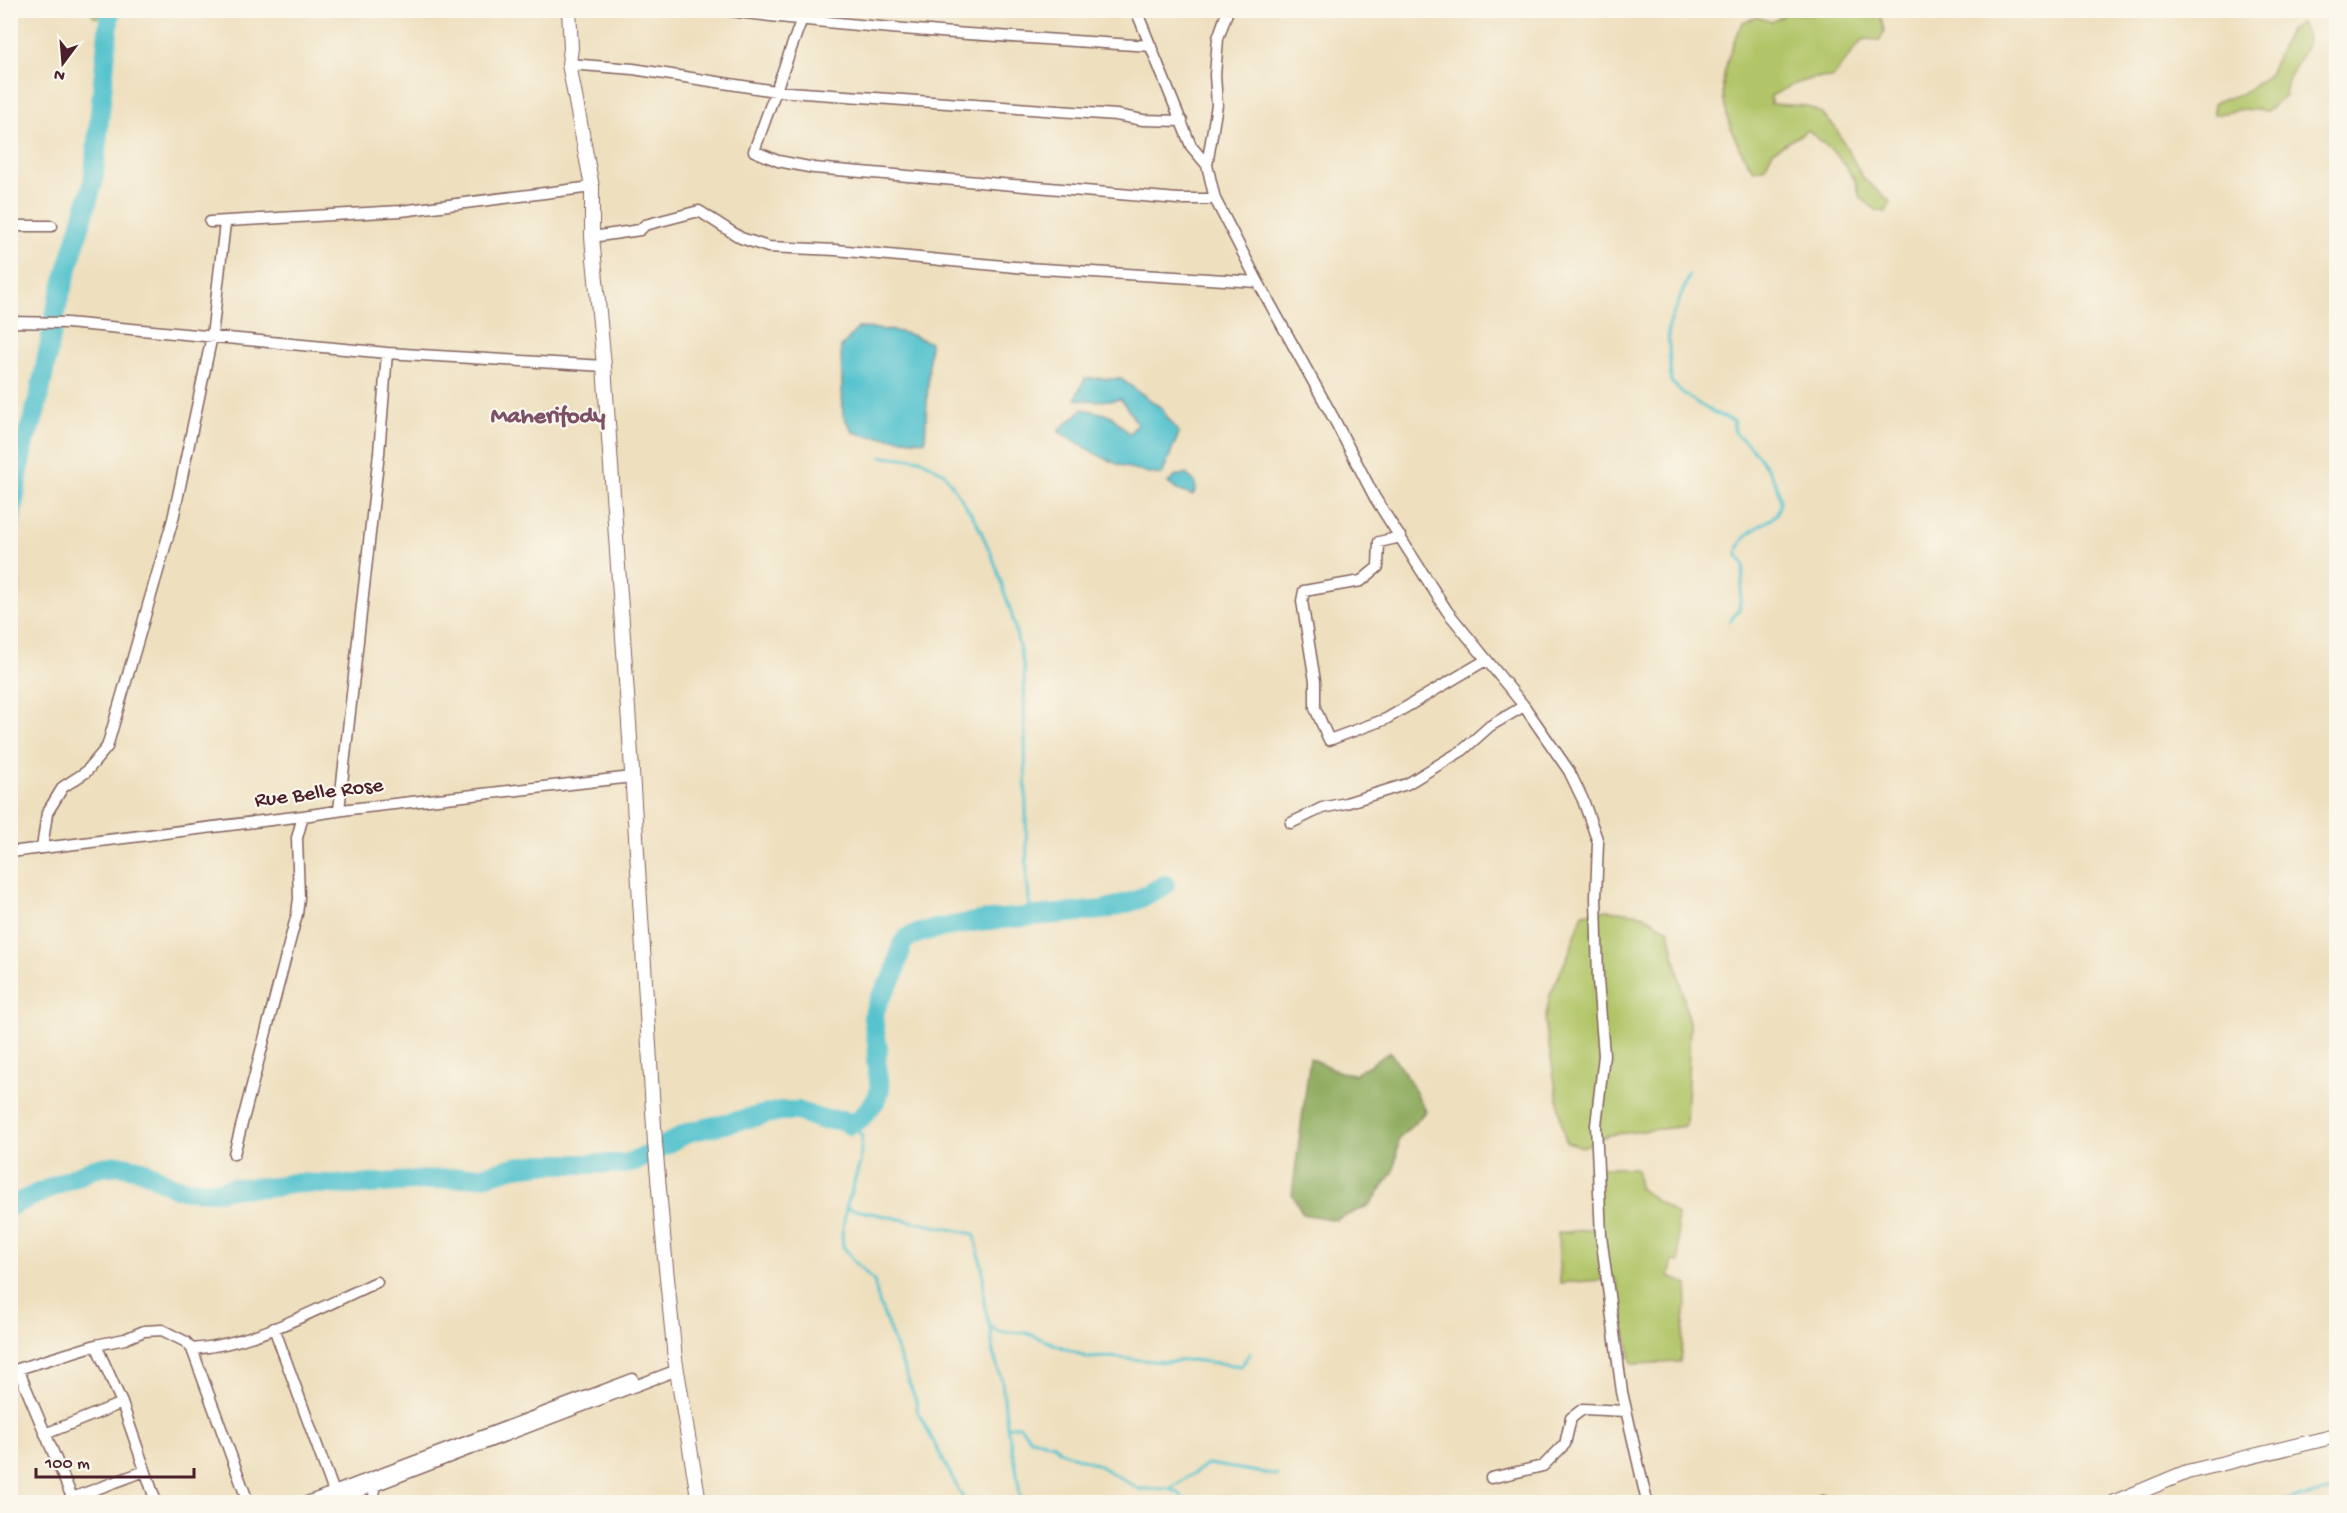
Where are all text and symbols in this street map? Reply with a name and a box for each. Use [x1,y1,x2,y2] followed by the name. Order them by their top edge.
[33,33,93,93] north arrow
[52,63,67,85] text: N
[491,403,606,432] district label: Maherifody
[253,773,386,815] street label: Rue Belle Rose
[36,1441,194,1479] scale bar
[44,1454,90,1475] text: 100 m

